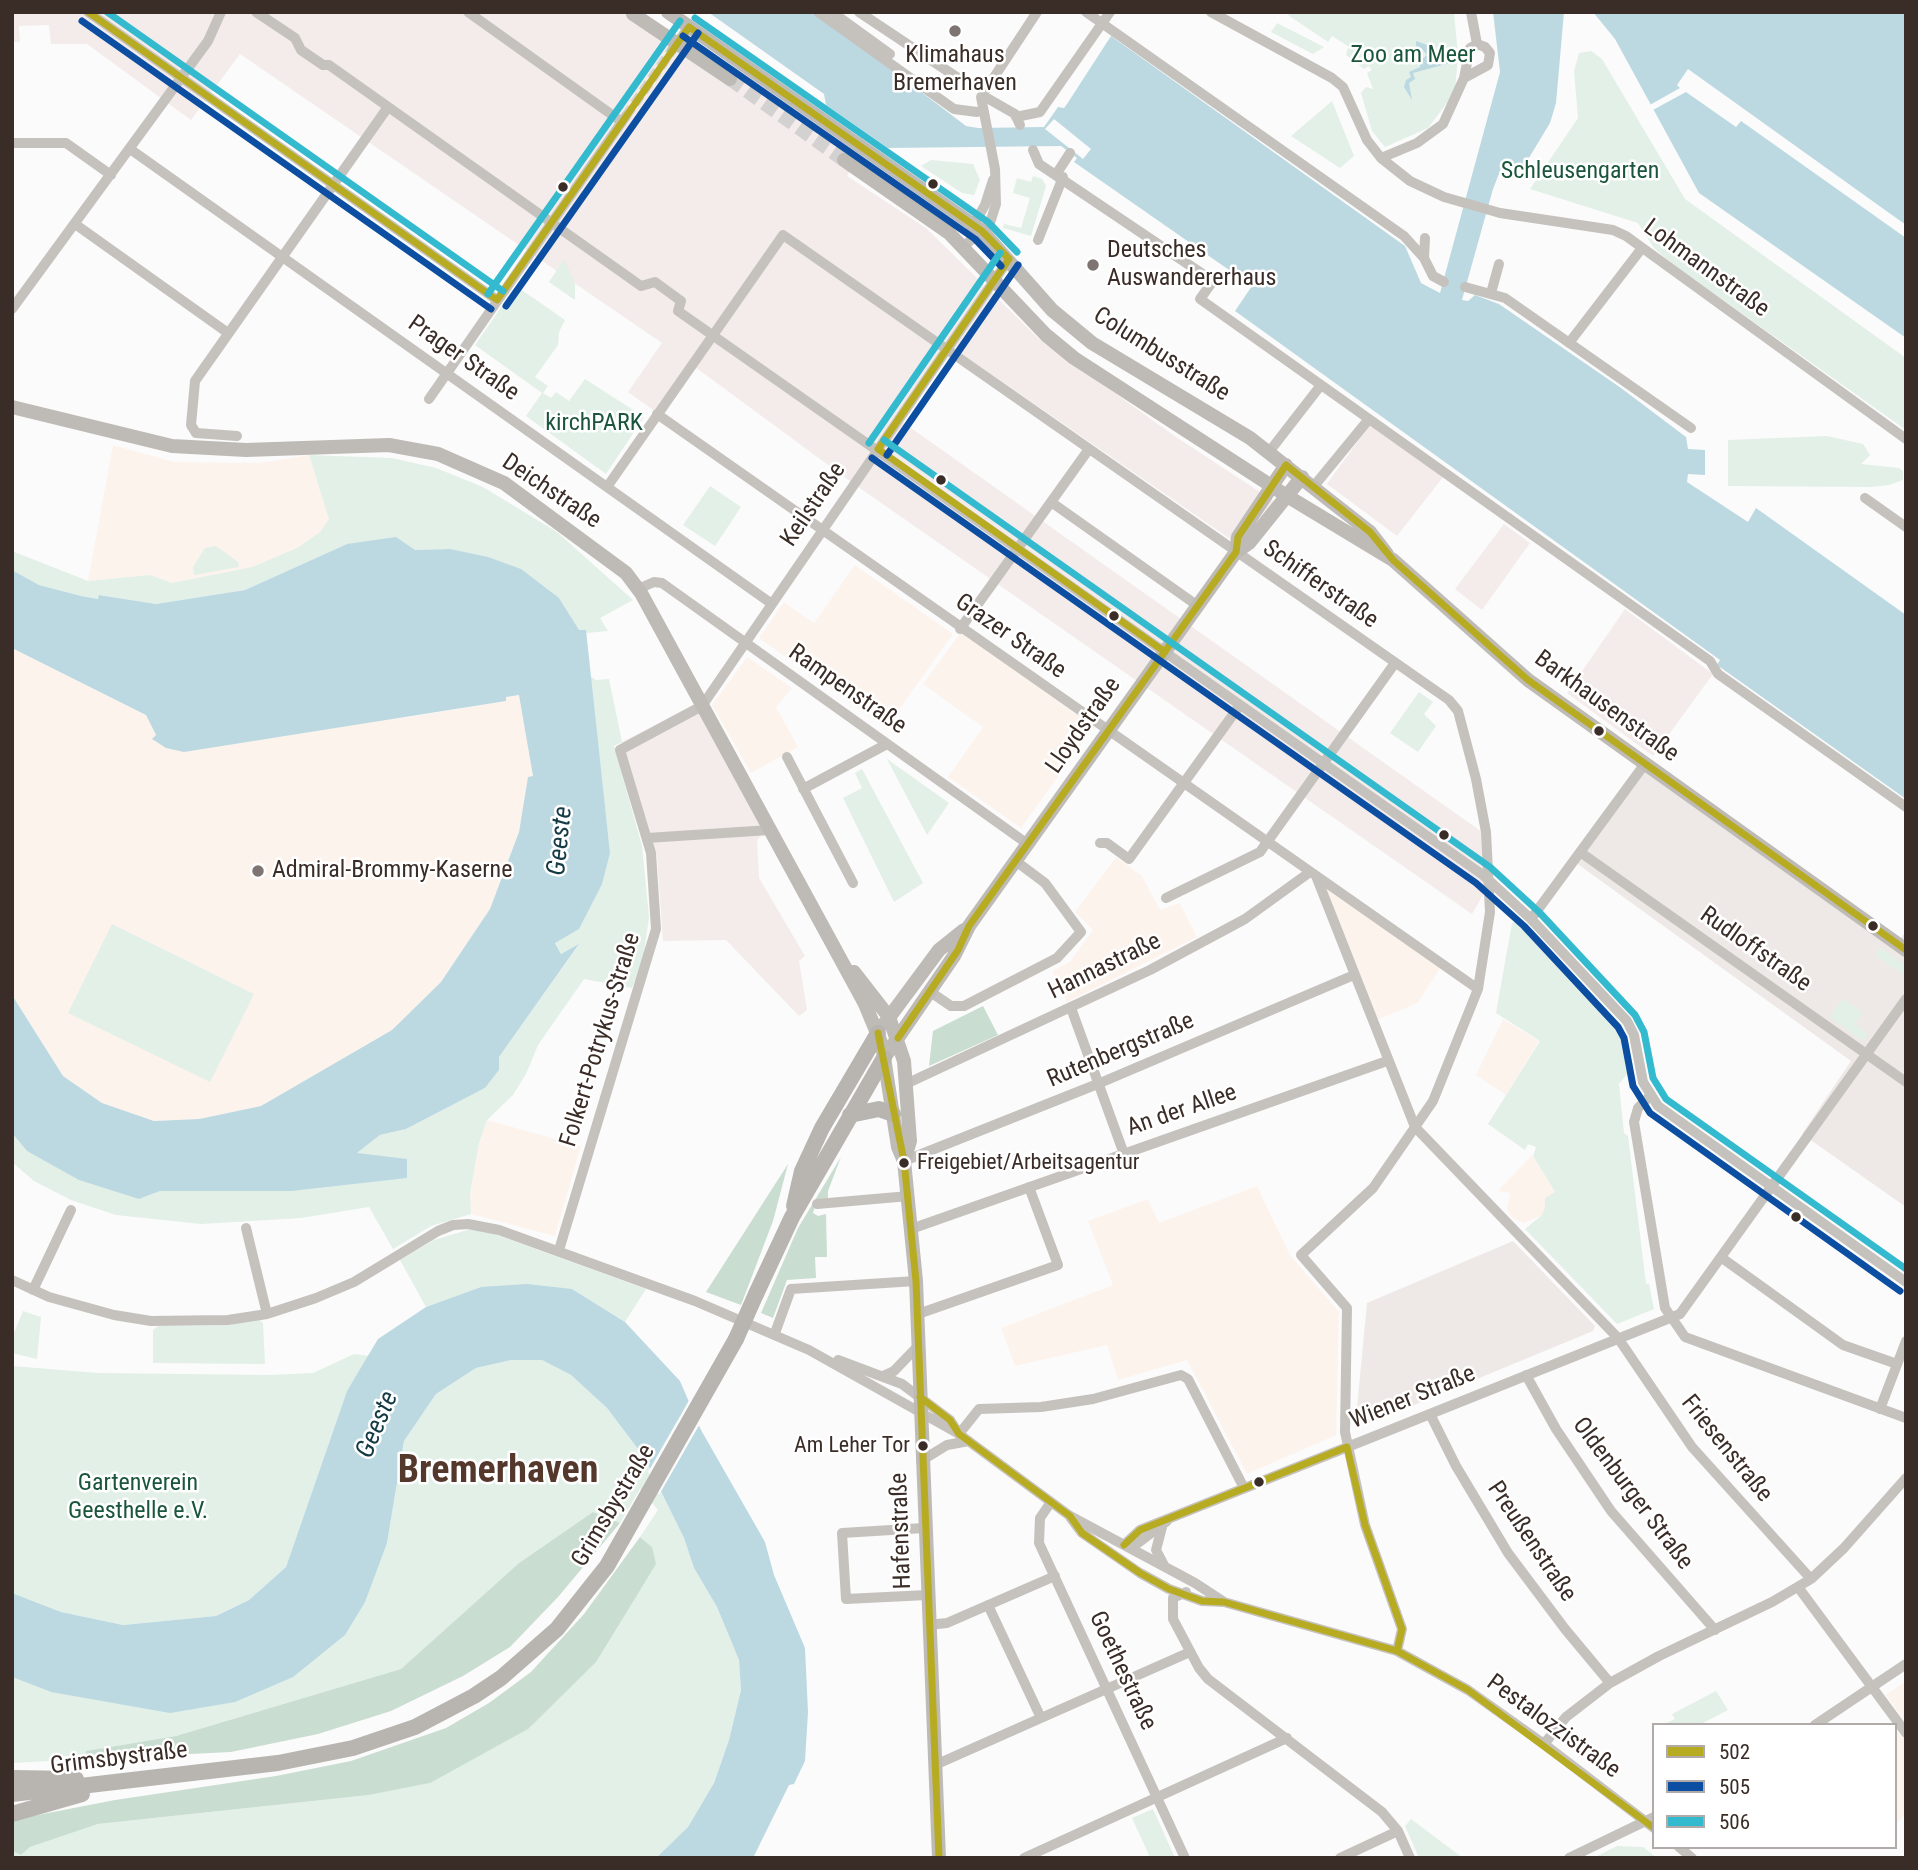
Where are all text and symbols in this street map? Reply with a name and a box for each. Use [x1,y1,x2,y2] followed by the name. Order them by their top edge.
[947,23,963,39] marker: Klimahaus Bremerhaven
[893,42,1017,98] place label: Klimahaus Bremerhaven
[1351,42,1475,70] park label: Zoo am Meer
[1501,158,1659,186] park label: Schleusengarten
[926,177,940,191] unlabelled marker
[556,180,570,194] unlabelled marker
[1638,214,1774,324] street label: Lohmannstraße
[1107,237,1276,293] place label: Deutsches Auswandererhaus
[1085,257,1101,273] marker: Deutsches Auswandererhaus
[1087,302,1235,408] street label: Columbusstraße
[402,310,524,408] street label: Prager Straße
[545,410,643,438] park label: kirchPARK
[496,448,606,536] street label: Deichstraße
[775,457,853,553] street label: Keilstraße
[934,473,948,487] unlabelled marker
[1257,535,1383,635] street label: Schifferstraße
[949,588,1071,686] street label: Grazer Straße
[1107,609,1121,623] unlabelled marker
[783,639,911,741] street label: Rampenstraße
[1528,645,1684,769] street label: Barkhausenstraße
[1040,672,1128,780] street label: Lloydstraße
[1592,724,1606,738] unlabelled marker
[542,805,580,877] water label: Geeste
[1437,828,1451,842] unlabelled marker
[272,857,512,885] place label: Admiral-Brommy-Kaserne
[250,863,266,879] marker: Admiral-Brommy-Kaserne
[1694,901,1816,999] street label: Rudloffstraße
[1866,919,1880,933] unlabelled marker
[1044,927,1166,1007] street label: Hannastraße
[555,929,647,1151] street label: Folkert-Potrykus-Straße
[1043,1007,1199,1095] street label: Rutenbergstraße
[1123,1079,1241,1143] street label: An der Allee
[917,1150,1140,1176] place label: Freigebiet/Arbeitsagentur
[897,1156,911,1170] marker: Freigebiet/Arbeitsagentur
[1789,1210,1803,1224] unlabelled marker
[1346,1360,1480,1436] street label: Wiener Straße
[350,1387,406,1463] water label: Geeste
[1674,1390,1778,1508] street label: Friesenstraße
[1565,1412,1699,1576] street label: Oldenburger Straße
[794,1433,910,1459] place label: Am Leher Tor
[566,1439,662,1573] street label: Grimsbystraße
[916,1439,930,1453] marker: Am Leher Tor
[398,1449,598,1495] district label: Bremerhaven
[68,1470,208,1526] park label: Gartenverein Geesthelle e.V.
[886,1472,918,1590] street label: Hafenstraße
[1252,1475,1266,1489] unlabelled marker
[1480,1476,1582,1608] street label: Preußenstraße
[1082,1607,1162,1735] street label: Goethestraße
[1481,1669,1625,1785] street label: Pestalozzistraße
[1652,1723,1897,1849] legend
[49,1736,189,1782] street label: Grimsbystraße
[1719,1740,1750,1764] text: 502
[1719,1775,1750,1799] text: 505
[1719,1810,1750,1834] text: 506

